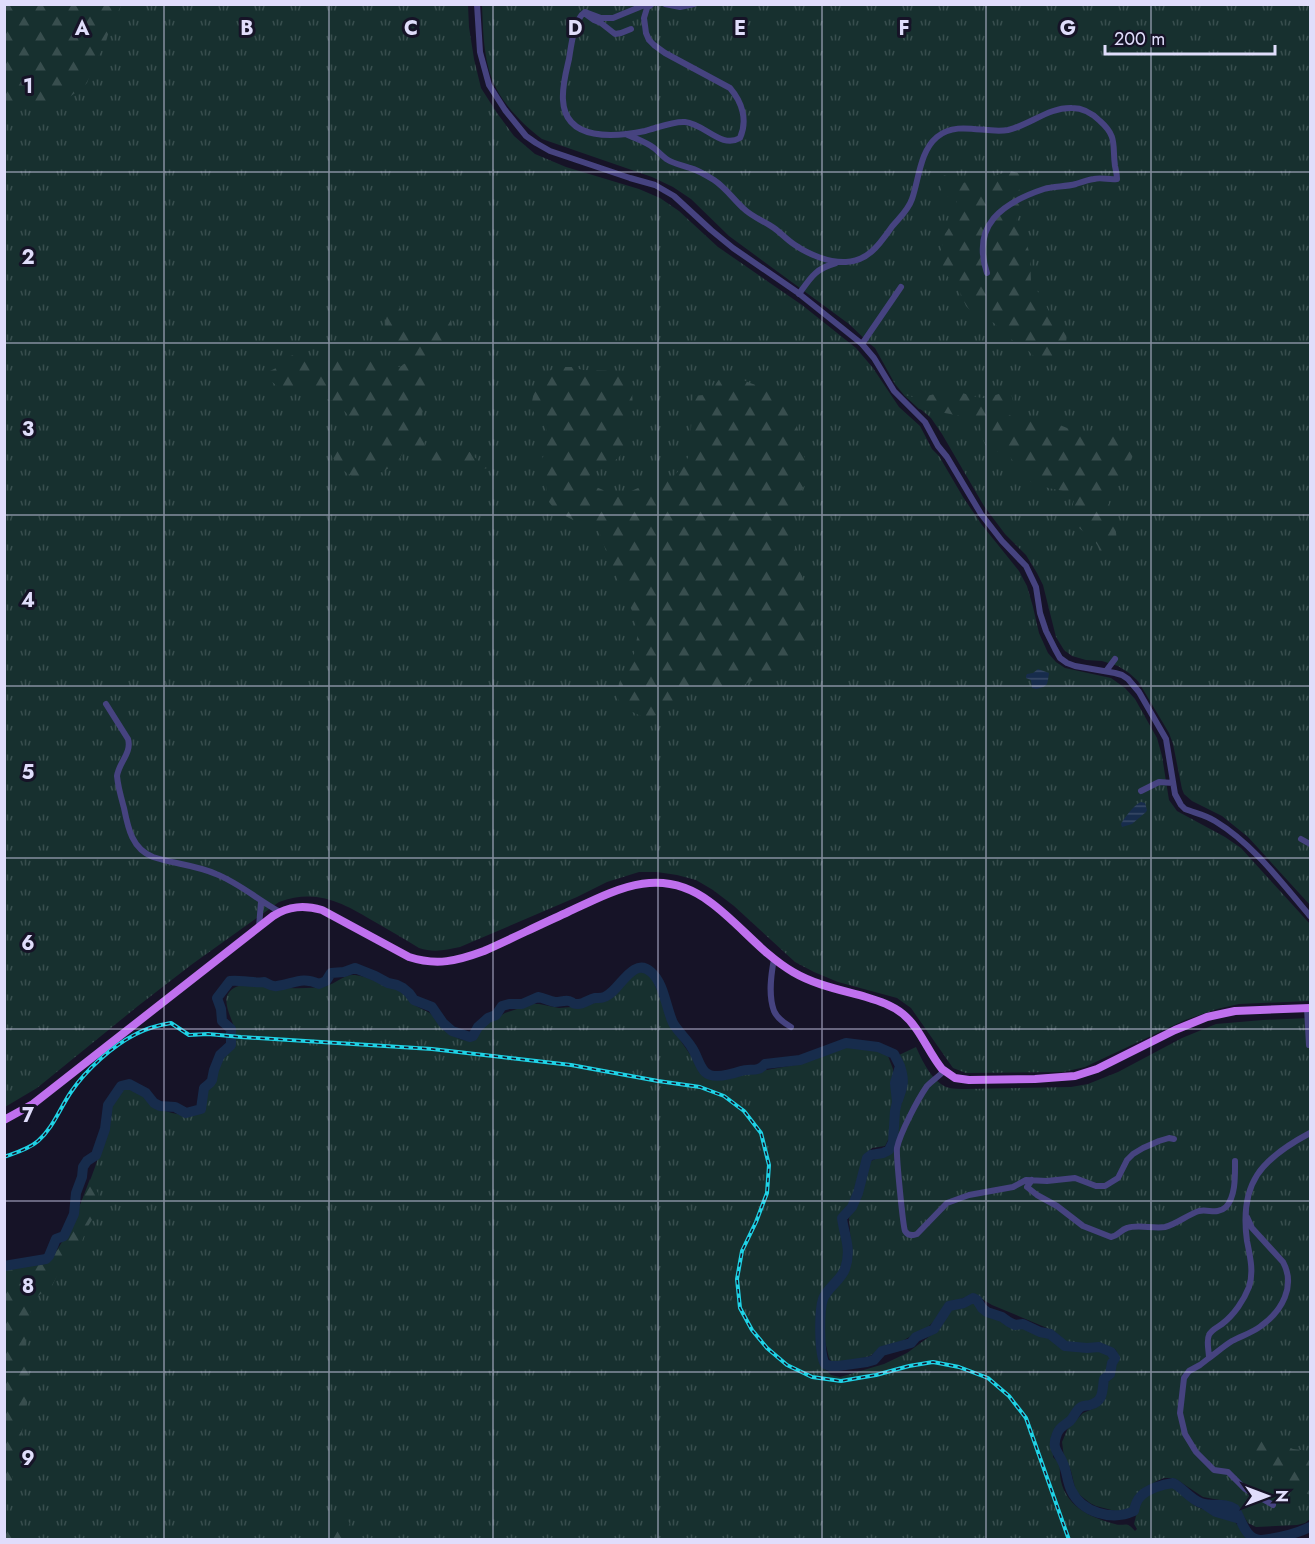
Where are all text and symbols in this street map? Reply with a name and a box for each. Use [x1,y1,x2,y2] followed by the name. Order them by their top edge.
[74,14,90,43] text: A
[240,14,254,43] text: B
[404,14,418,43] text: C
[568,14,582,43] text: D
[734,14,746,43] text: E
[898,14,910,43] text: F
[1060,14,1076,43] text: G
[1105,18,1274,56] scale bar
[1114,26,1165,52] text: 200 m
[23,72,33,101] text: 1
[21,243,35,272] text: 2
[22,415,34,444] text: 3
[21,586,35,615] text: 4
[22,758,35,787] text: 5
[21,929,35,958] text: 6
[22,1101,35,1130] text: 7
[22,1272,34,1301] text: 8
[21,1444,35,1473] text: 9
[1237,1466,1297,1526] north arrow
[1270,1490,1293,1502] text: N

